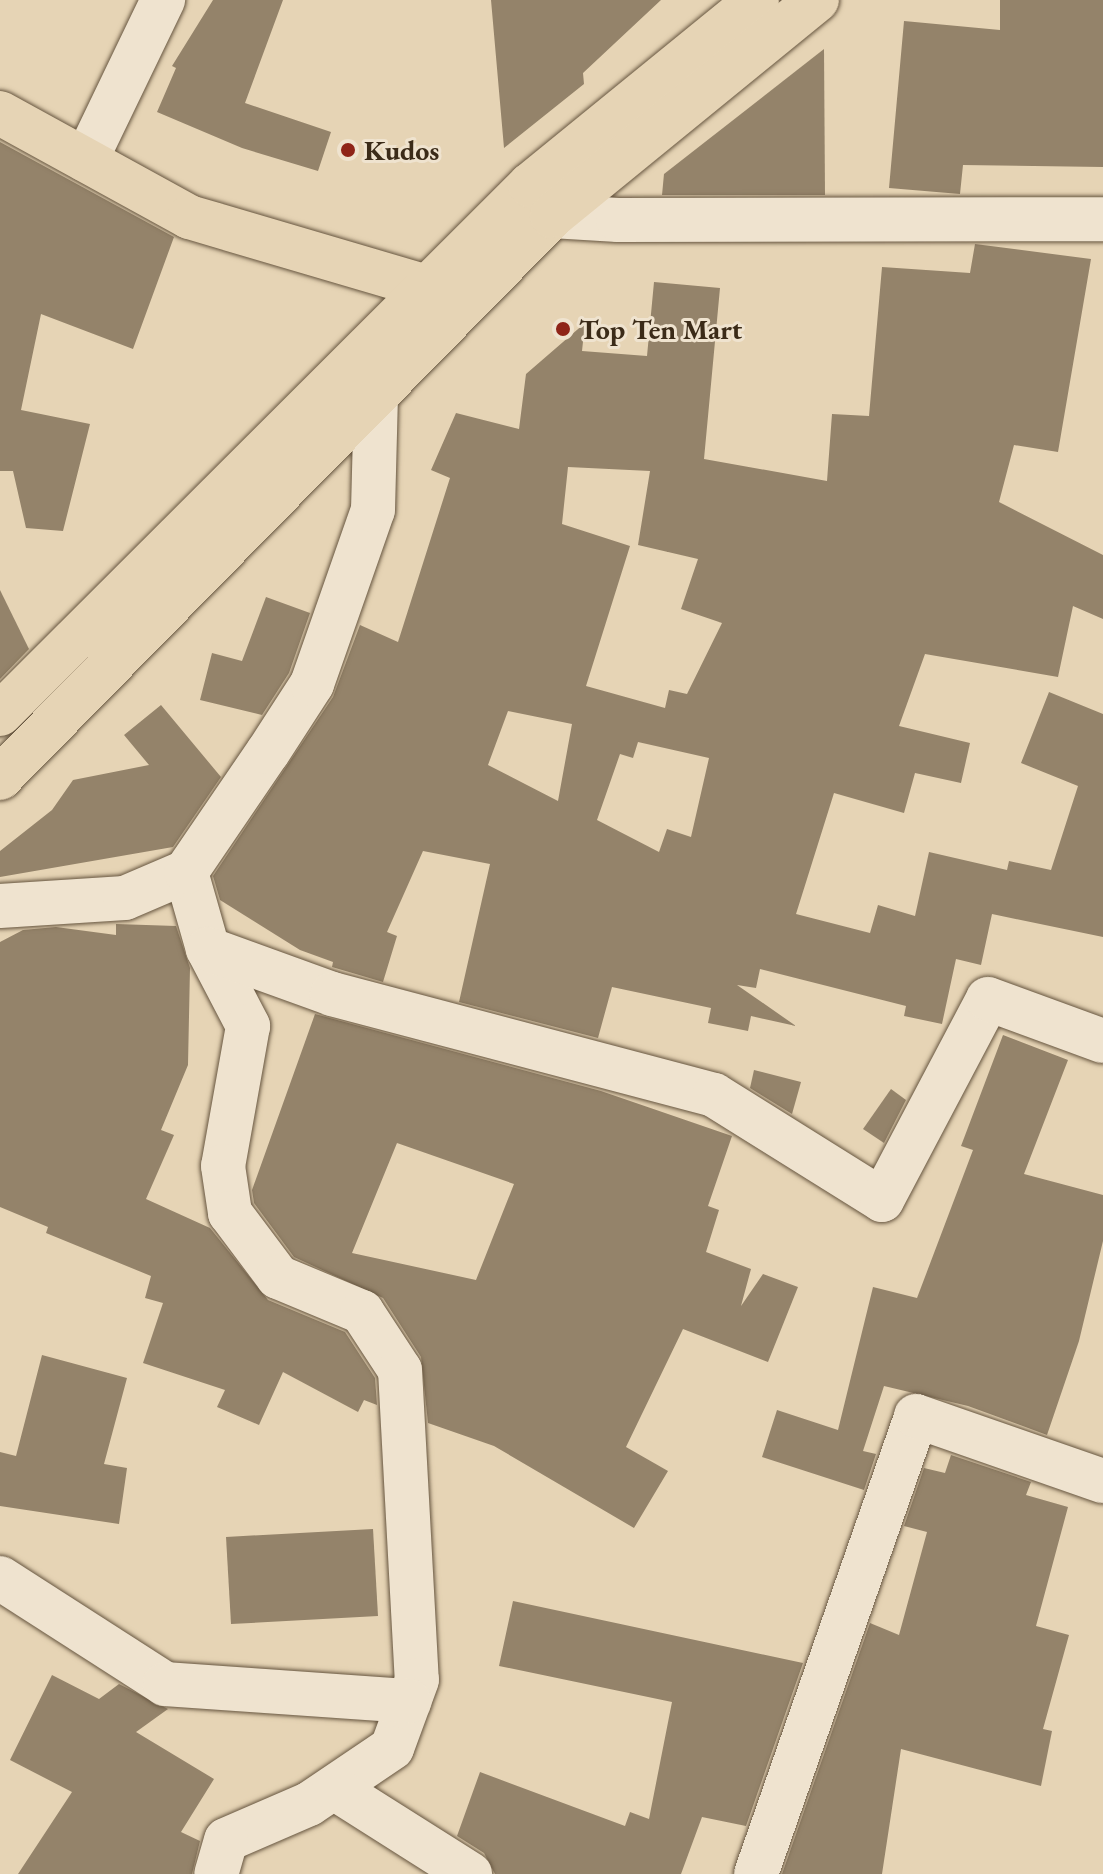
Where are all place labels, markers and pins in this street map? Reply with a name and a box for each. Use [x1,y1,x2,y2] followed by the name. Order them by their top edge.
[364,133,439,167] place label: Kudos
[339,141,357,159] marker: Kudos
[579,312,742,346] place label: Top Ten Mart
[554,320,572,338] marker: Top Ten Mart

